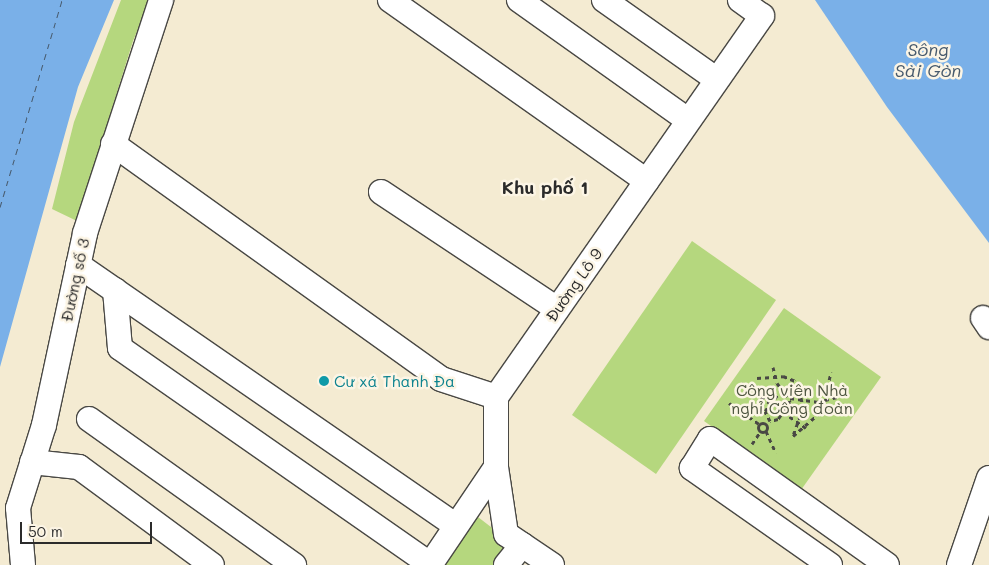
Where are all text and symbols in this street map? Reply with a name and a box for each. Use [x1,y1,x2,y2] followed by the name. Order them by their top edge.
[895,39,961,82] water label: Sông Sài Gòn
[502,176,588,198] district label: Khu phố 1
[57,237,93,323] street label: Đường số 3
[542,244,606,326] street label: Đường Lô 9
[334,371,455,391] place label: Cư xá Thanh Đa
[318,375,330,387] marker: Cư xá Thanh Đa
[731,380,853,418] park label: Công viên Nhà nghỉ Công đoàn
[22,512,155,544] scale bar
[28,521,63,541] text: 50 m

